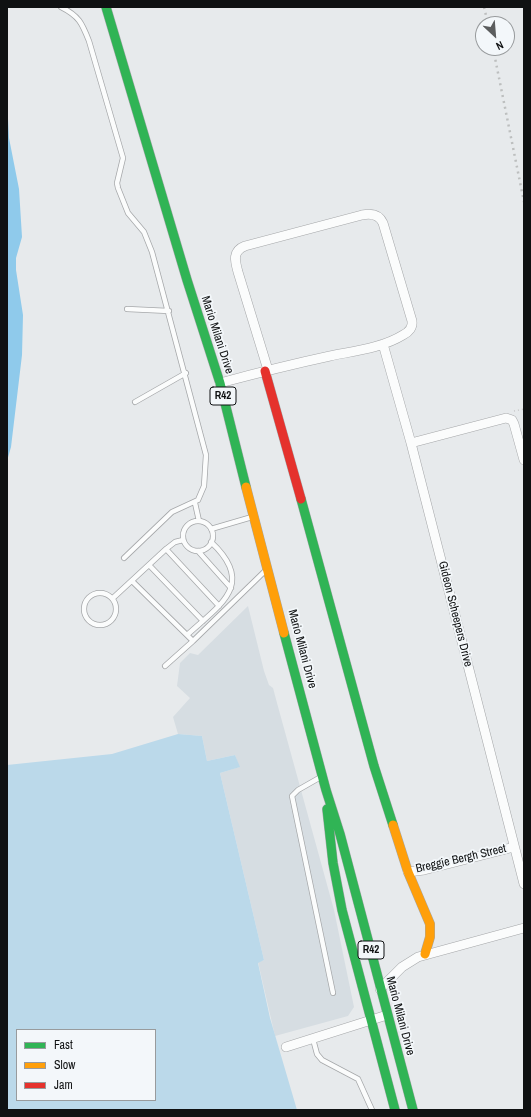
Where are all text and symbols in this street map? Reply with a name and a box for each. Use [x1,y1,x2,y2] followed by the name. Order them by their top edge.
[475,16,515,56] north arrow
[494,38,506,54] text: N
[198,294,236,376] street label: Mario Milani Drive
[210,387,236,405] road number: R42
[435,560,475,668] street label: Gideon Scheepers Drive
[285,608,319,690] street label: Mario Milani Drive
[414,842,508,876] street label: Breggie Bergh Street
[358,941,384,959] road number: R42
[383,975,417,1057] street label: Mario Milani Drive
[16,1029,156,1101] legend
[54,1037,73,1053] text: Fast
[54,1057,75,1073] text: Slow
[54,1077,73,1093] text: Jam

